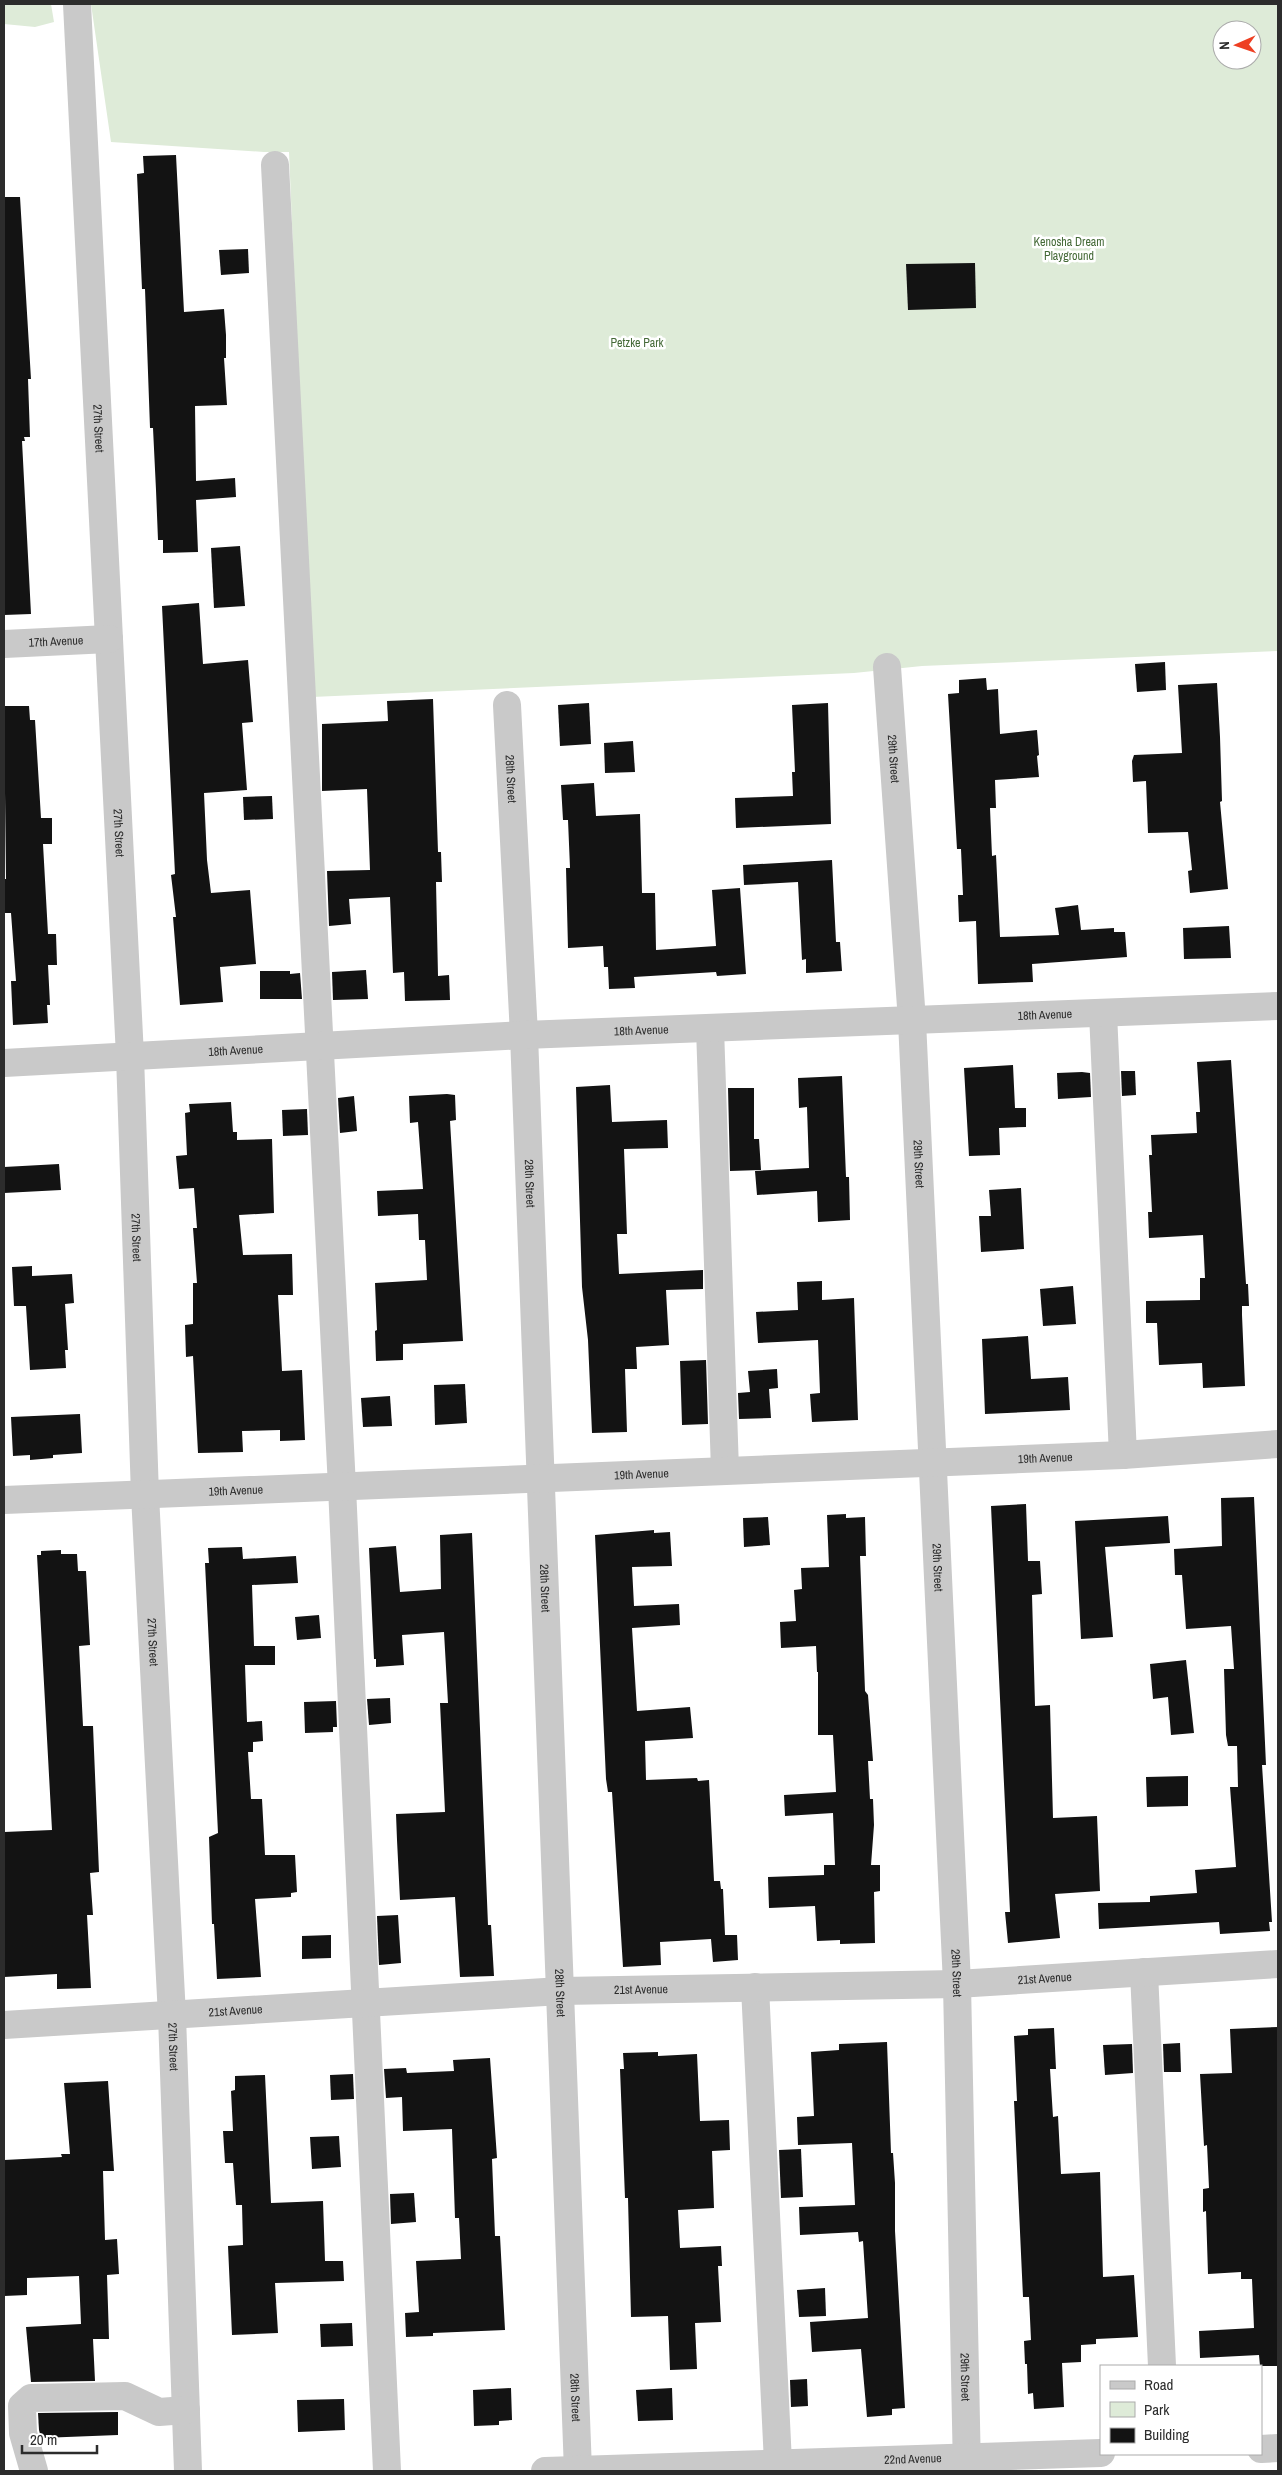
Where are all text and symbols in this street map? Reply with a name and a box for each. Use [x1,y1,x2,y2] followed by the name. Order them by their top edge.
[1212,20,1262,70] north arrow
[1215,41,1233,50] text: N
[1033,234,1105,264] park label: Kenosha Dream Playground
[610,335,664,351] park label: Petzke Park
[89,404,108,453] street label: 27th Street
[28,632,84,651] street label: 17th Avenue
[884,734,903,784] street label: 29th Street
[502,754,520,804] street label: 28th Street
[110,808,128,858] street label: 27th Street
[1017,1006,1072,1024] street label: 18th Avenue
[614,1021,669,1040] street label: 18th Avenue
[208,1041,263,1060] street label: 18th Avenue
[910,1139,928,1189] street label: 29th Street
[521,1159,538,1208] street label: 28th Street
[127,1213,145,1262] street label: 27th Street
[1018,1449,1073,1467] street label: 19th Avenue
[614,1465,669,1483] street label: 19th Avenue
[208,1482,263,1500] street label: 19th Avenue
[928,1543,947,1592] street label: 29th Street
[536,1564,554,1613] street label: 28th Street
[143,1618,162,1667] street label: 27th Street
[947,1949,965,1998] street label: 29th Street
[551,1968,569,2018] street label: 28th Street
[1017,1969,1072,1988] street label: 21st Avenue
[614,1981,668,1998] street label: 21st Avenue
[208,2001,263,2020] street label: 21st Avenue
[164,2022,182,2071] street label: 27th Street
[957,2353,974,2402] street label: 29th Street
[1100,2365,1262,2455] legend
[566,2373,584,2422] street label: 28th Street
[1144,2374,1173,2395] text: Road
[1144,2399,1170,2420] text: Park
[22,2422,98,2454] scale bar
[1144,2424,1189,2445] text: Building
[30,2429,57,2450] text: 20 m
[884,2450,942,2468] street label: 22nd Avenue

